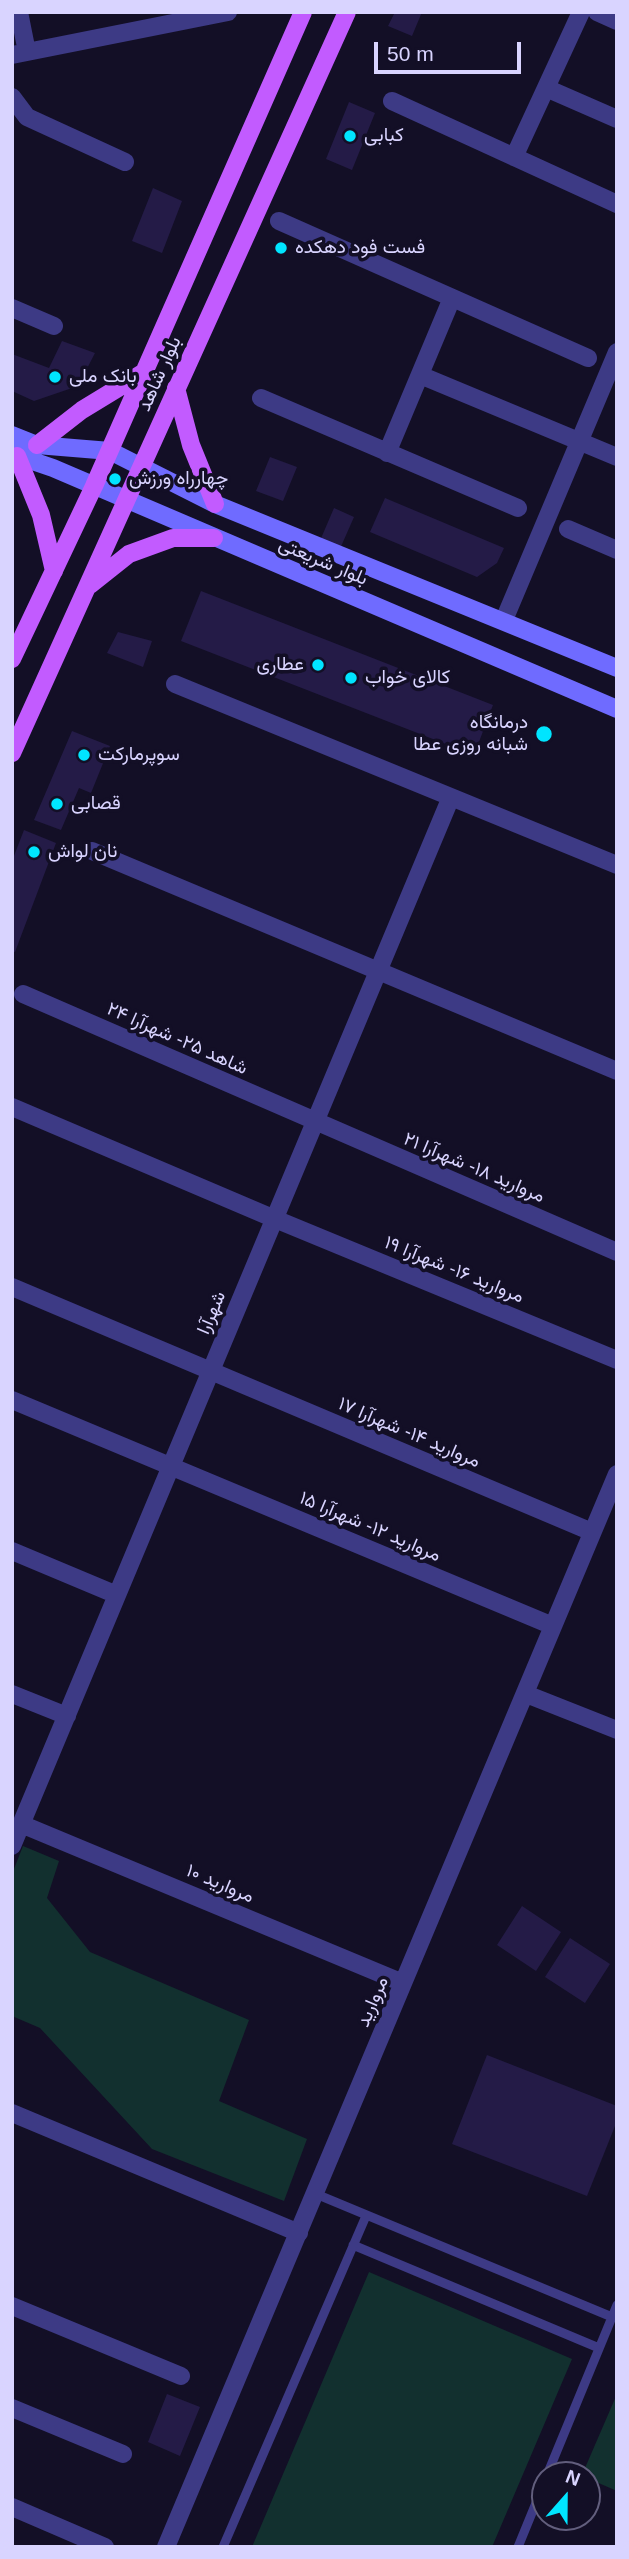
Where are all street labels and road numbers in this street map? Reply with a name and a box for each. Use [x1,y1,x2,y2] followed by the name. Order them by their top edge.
[133,333,187,415] street label: بلوار شاهد
[275,533,371,591] street label: بلوار شریعتی
[103,998,251,1080] street label: شاهد ۲۵- شهرآرا ۲۴
[400,1128,548,1208] street label: مروارید ۱۸- شهرآرا ۲۱
[381,1232,527,1308] street label: مروارید ۱۶- شهرآرا ۱۹
[193,1288,231,1338] street label: شهرآرا
[334,1393,484,1473] street label: مروارید ۱۴- شهرآرا ۱۷
[296,1487,444,1567] street label: مروارید ۱۲- شهرآرا ۱۵
[183,1860,257,1908] street label: مروارید ۱۰
[352,1973,394,2031] street label: مروارید

